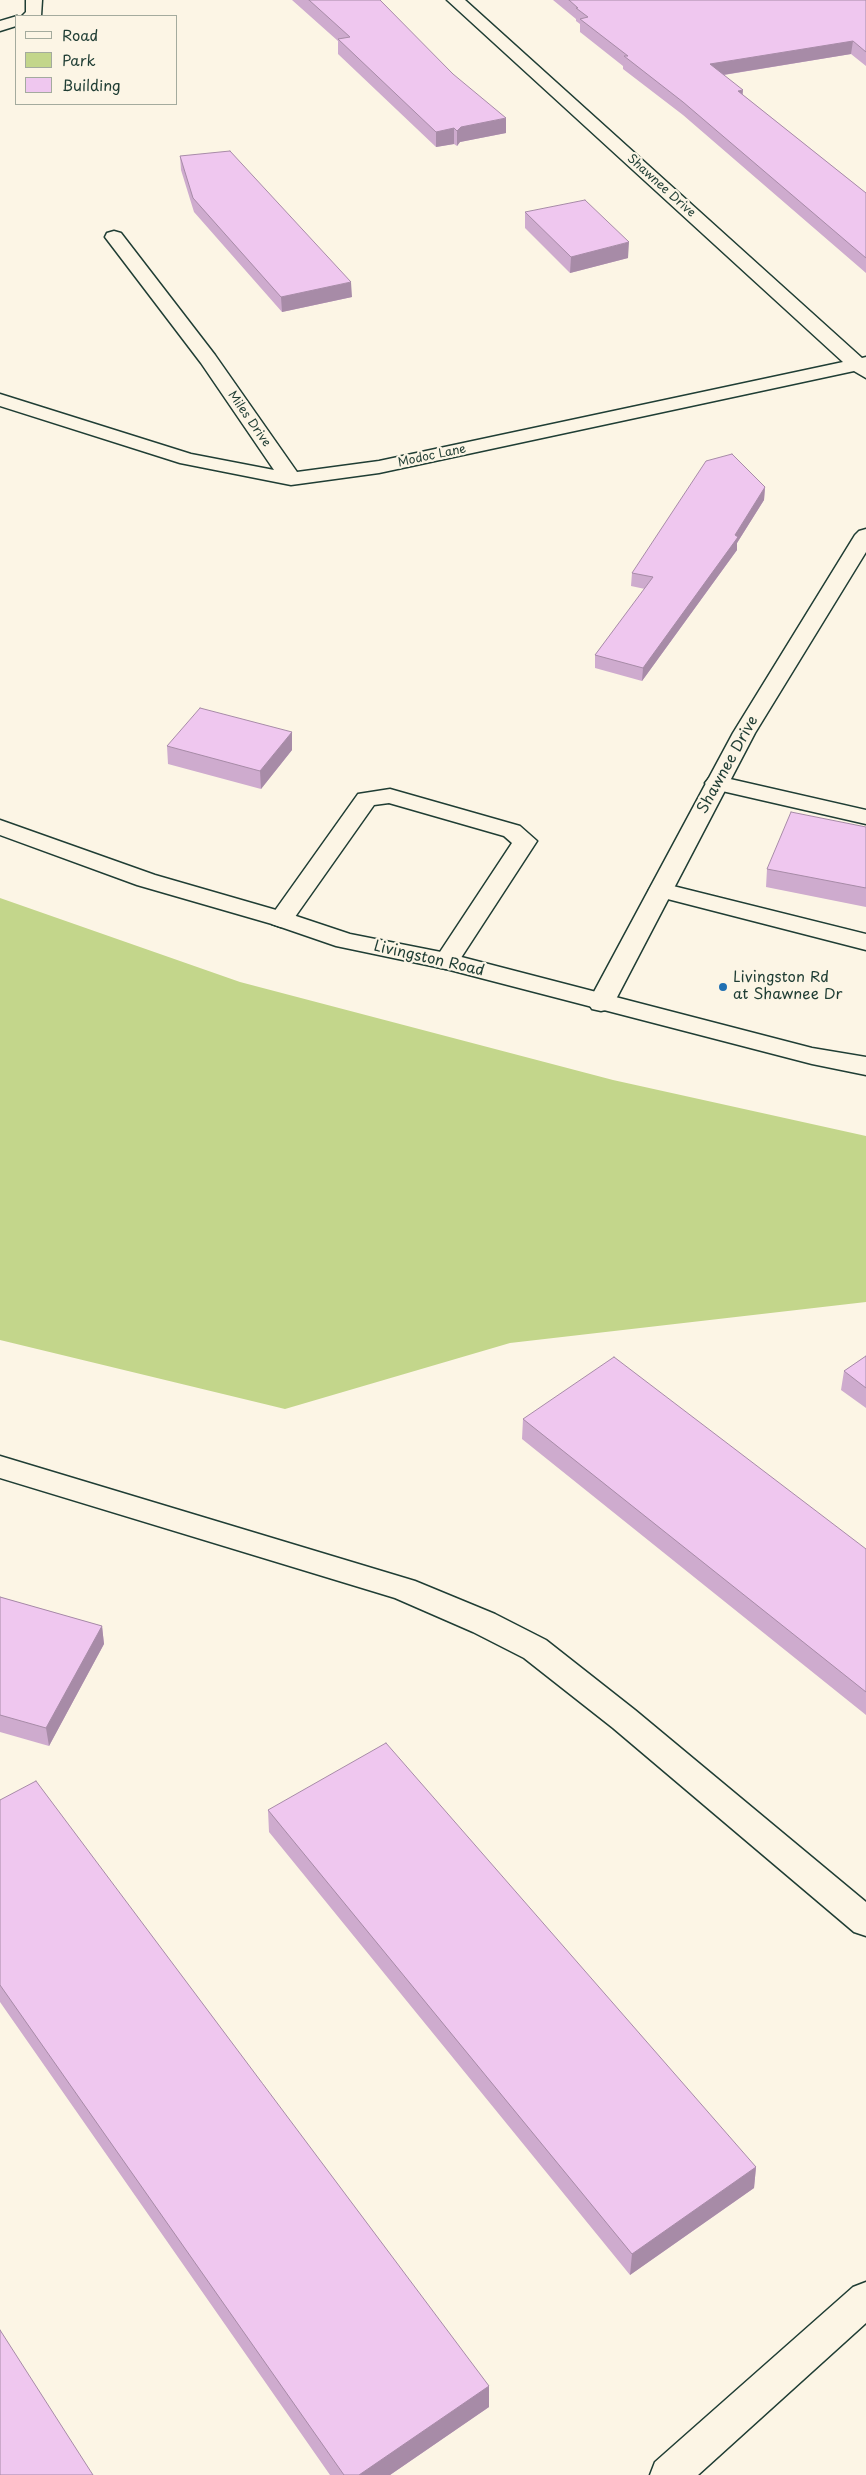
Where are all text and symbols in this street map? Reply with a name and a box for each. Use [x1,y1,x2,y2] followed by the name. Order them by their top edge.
[15,15,178,105] legend
[62,23,98,46] text: Road
[62,48,96,71] text: Park
[62,73,121,96] text: Building
[624,151,698,221] street label: Shawnee Drive
[225,388,273,450] street label: Miles Drive
[396,442,468,470] street label: Modoc Lane
[694,713,762,817] street label: Shawnee Drive
[372,938,486,980] street label: Livingston Road
[733,969,842,1004] place label: Livingston Rd at Shawnee Dr
[717,981,729,993] marker: Livingston Rd at Shawnee Dr

